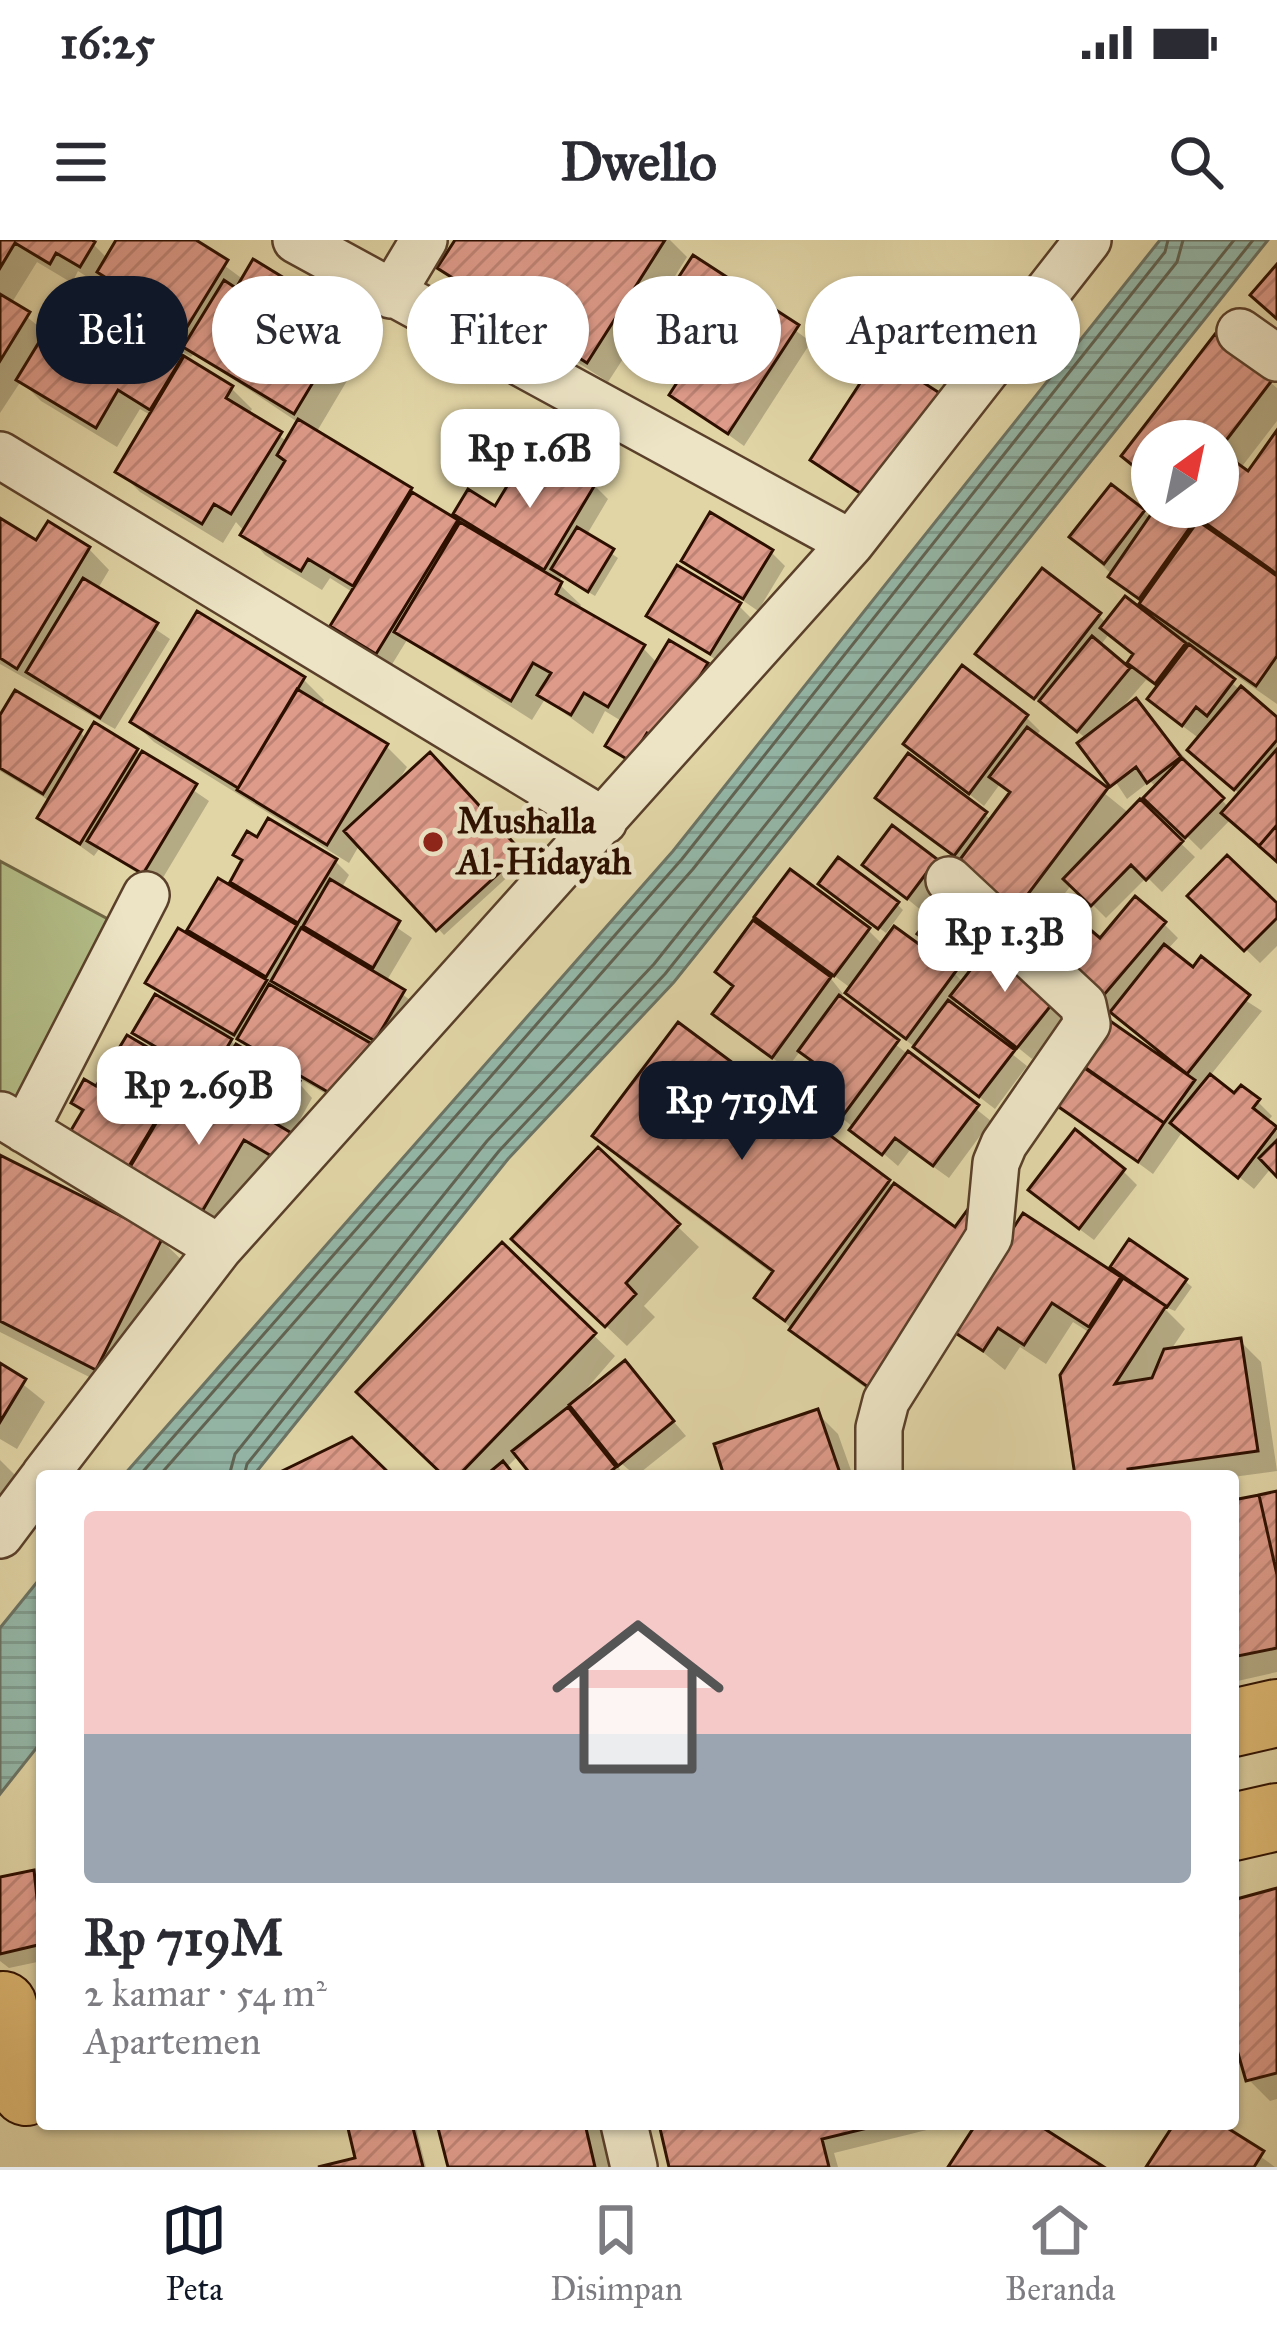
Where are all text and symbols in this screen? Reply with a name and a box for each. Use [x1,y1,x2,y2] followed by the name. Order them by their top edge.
[60,15,155,70] text: 16:25
[48,129,114,195] icon: menu
[560,129,717,195] text: Dwello
[1163,129,1229,195] icon: search
[36,276,188,384] chip: Beli
[212,276,383,384] chip: Sewa
[407,276,589,384] chip: Filter
[613,276,781,384] chip: Baru
[805,276,1080,384] chip: Apartemen
[419,409,641,511] pin: Rp 1.6B
[1131,420,1239,528] north arrow
[1131,420,1239,528] map controls
[468,424,592,472] text: Rp 1.6B
[455,799,631,884] place label: Mushalla Al-Hidayah
[420,829,446,855] marker: Mushalla Al-Hidayah
[894,893,1116,995] pin: Rp 1.3B
[945,908,1065,956] text: Rp 1.3B
[75,1046,323,1148] pin: Rp 2.69B
[124,1061,274,1109] text: Rp 2.69B
[631,1061,853,1163] pin: Rp 719M
[666,1076,818,1124] text: Rp 719M
[530,1589,746,1805] icon: home
[84,1907,283,1969] text: Rp 719M
[84,1969,327,2017] text: 2 kamar · 54 m²
[84,2017,261,2065] text: Apartemen
[161,2197,227,2309] tab: Peta
[550,2197,683,2309] tab: Disimpan
[1005,2197,1116,2309] tab: Beranda

